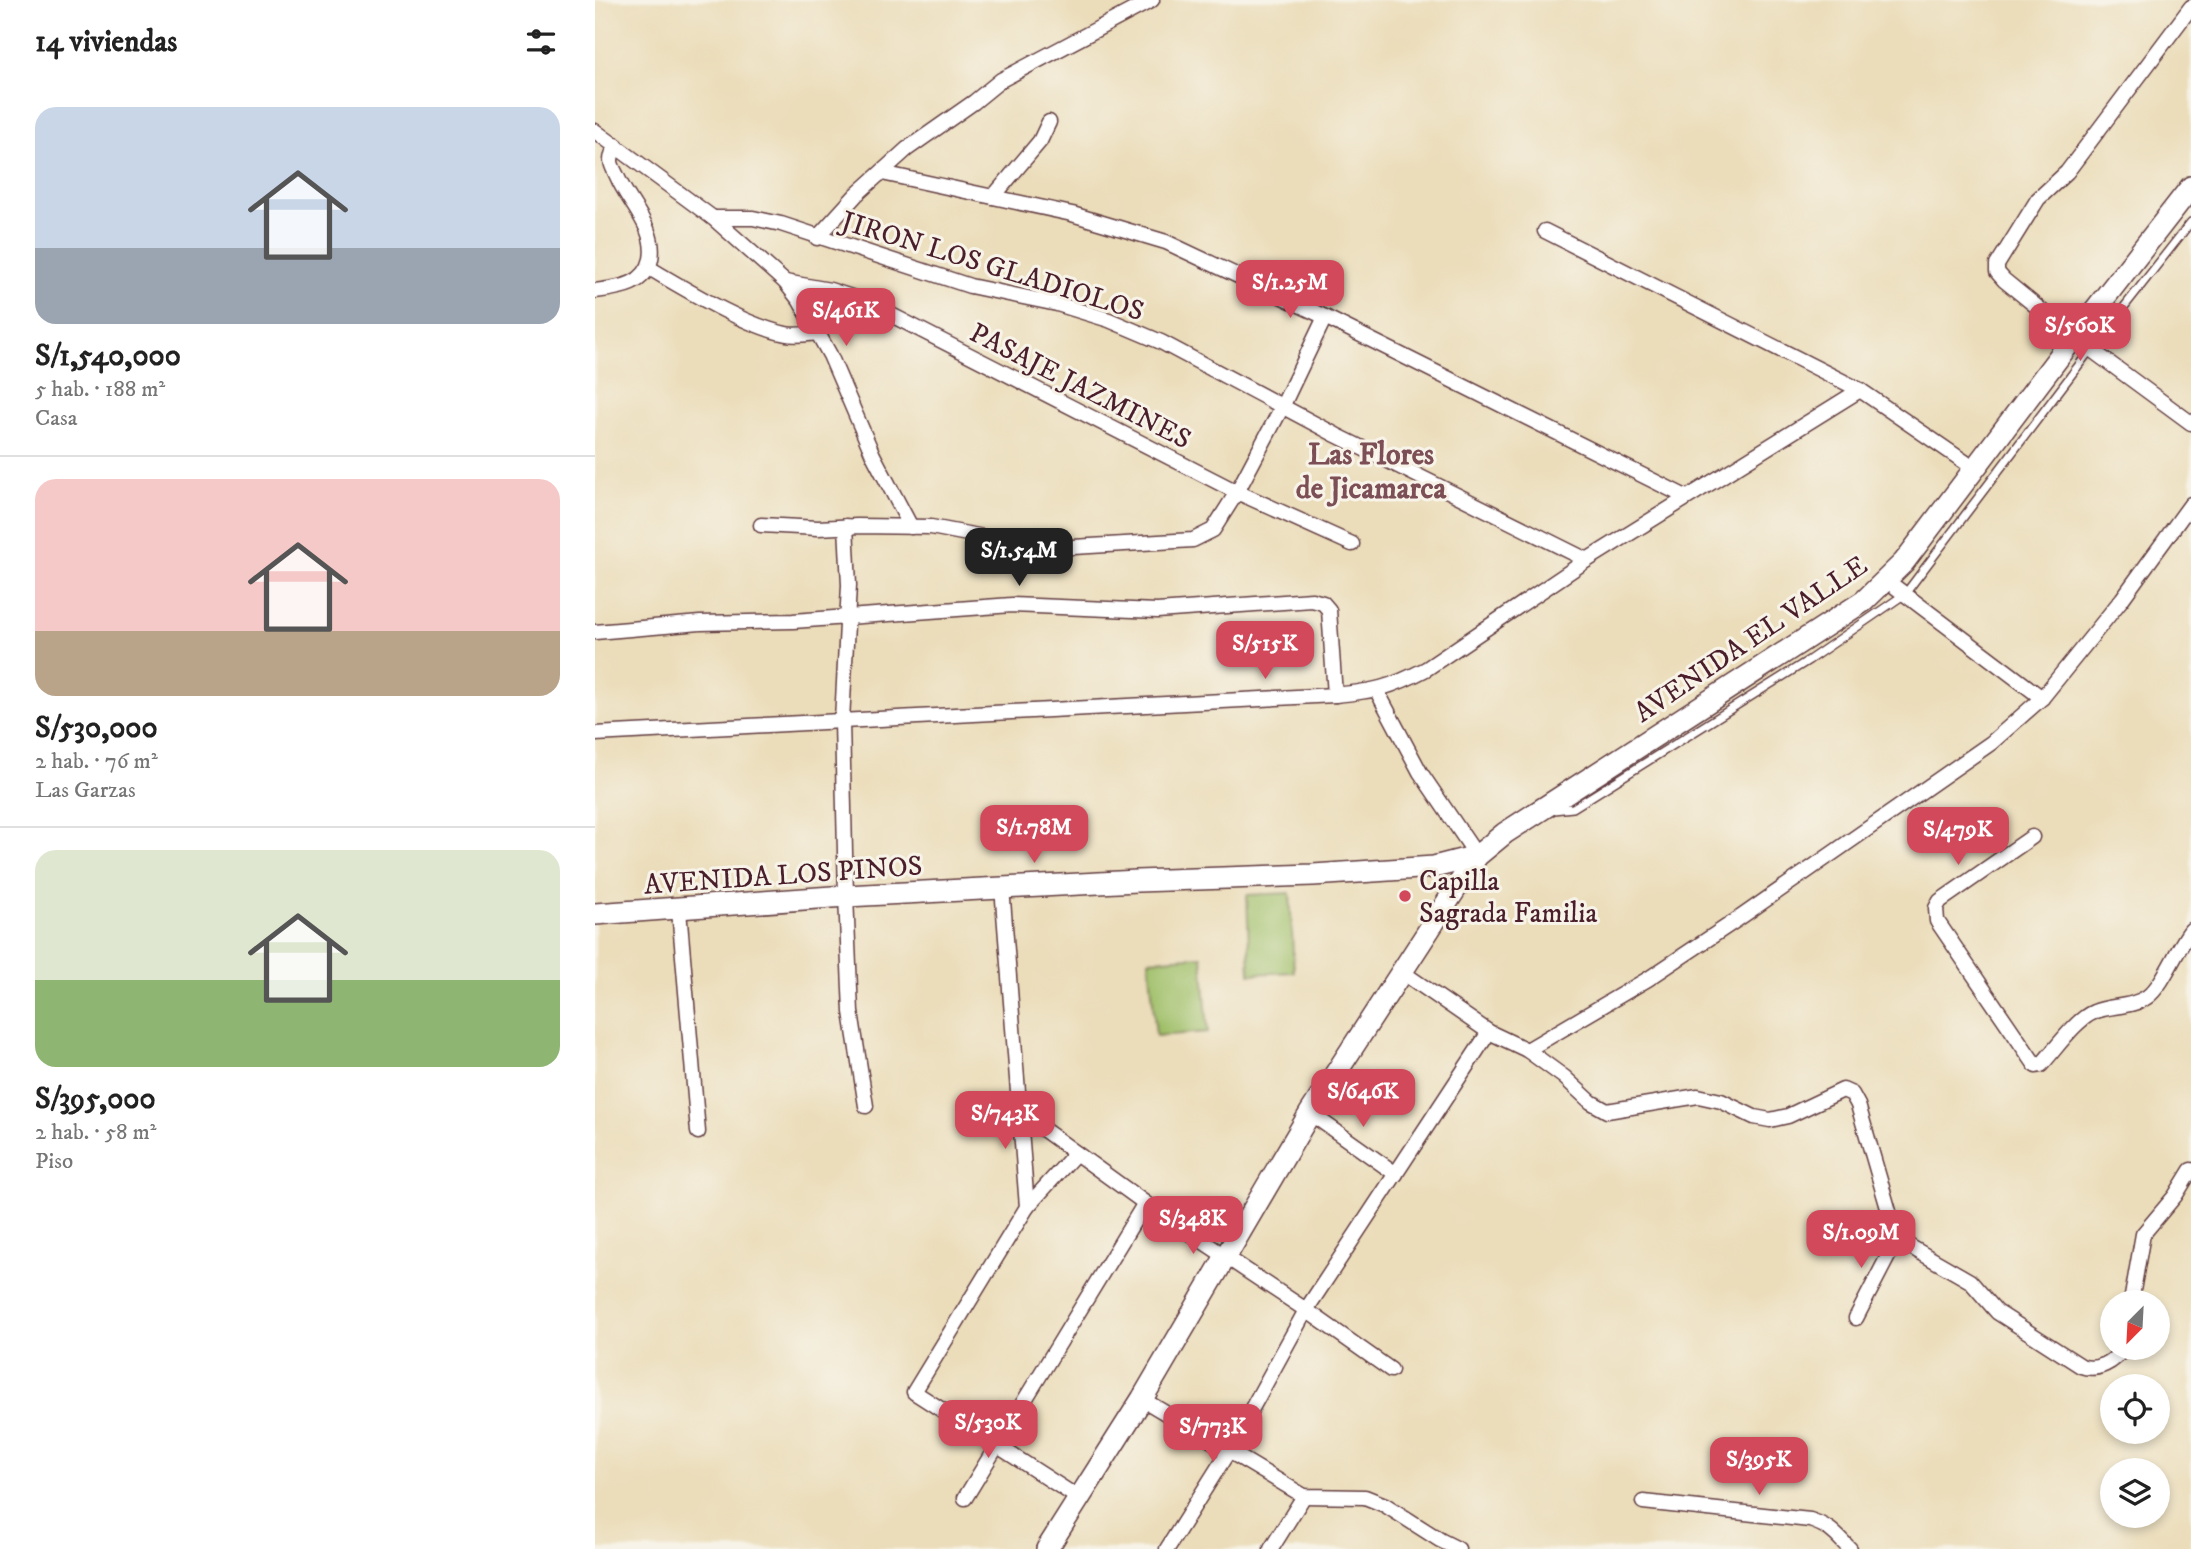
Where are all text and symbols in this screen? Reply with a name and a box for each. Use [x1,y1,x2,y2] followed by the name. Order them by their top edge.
[522,23,560,61] icon: filters
[35,24,177,61] text: 14 viviendas
[235,152,361,278] icon: home
[834,203,1148,329] street label: JIRON LOS GLADIOLOS
[1225,260,1355,320] pin: S/1.25M
[1252,268,1328,297] text: S/1.25M
[789,288,903,348] pin: S/461K
[812,296,880,325] text: S/461K
[2023,304,2137,363] pin: S/560K
[2045,311,2115,340] text: S/560K
[964,315,1197,457] street label: PASAJE JAZMINES
[35,338,181,375] text: S/1,540,000
[35,375,165,404] text: 5 hab. · 188 m²
[35,404,78,433] text: Casa
[1296,437,1448,508] district label: Las Flores de Jicamarca
[235,524,361,650] icon: home
[954,528,1084,588] pin: S/1.54M
[981,536,1057,565] text: S/1.54M
[1627,548,1874,730] street label: AVENIDA EL VALLE
[1208,622,1322,681] pin: S/515K
[1232,629,1298,658] text: S/515K
[35,710,158,747] text: S/530,000
[35,747,158,776] text: 2 hab. · 76 m²
[35,776,136,805] text: Las Garzas
[969,806,1099,865] pin: S/1.78M
[1901,808,2015,867] pin: S/479K
[996,813,1072,842] text: S/1.78M
[1923,815,1993,844] text: S/479K
[643,848,924,903] street label: AVENIDA LOS PINOS
[1419,864,1597,931] place label: Capilla Sagrada Familia
[1397,888,1413,904] marker: Capilla Sagrada Familia
[235,895,361,1021] icon: home
[1306,1070,1420,1129] pin: S/646K
[1327,1077,1399,1106] text: S/646K
[35,1081,156,1118] text: S/395,000
[948,1092,1062,1151] pin: S/743K
[971,1099,1039,1128] text: S/743K
[35,1118,157,1147] text: 2 hab. · 58 m²
[35,1147,73,1176] text: Piso
[1136,1196,1250,1256] pin: S/348K
[1159,1204,1227,1233] text: S/348K
[1796,1210,1926,1270] pin: S/1.09M
[1822,1218,1900,1247] text: S/1.09M
[2100,1290,2170,1360] north arrow
[2100,1290,2170,1528] map controls
[2100,1374,2170,1444] button: locate
[931,1400,1045,1460] pin: S/530K
[1156,1404,1270,1464] pin: S/773K
[955,1408,1021,1437] text: S/530K
[1179,1412,1247,1441] text: S/773K
[1702,1438,1816,1497] pin: S/395K
[1726,1445,1792,1474] text: S/395K
[2100,1458,2170,1528] button: layers

